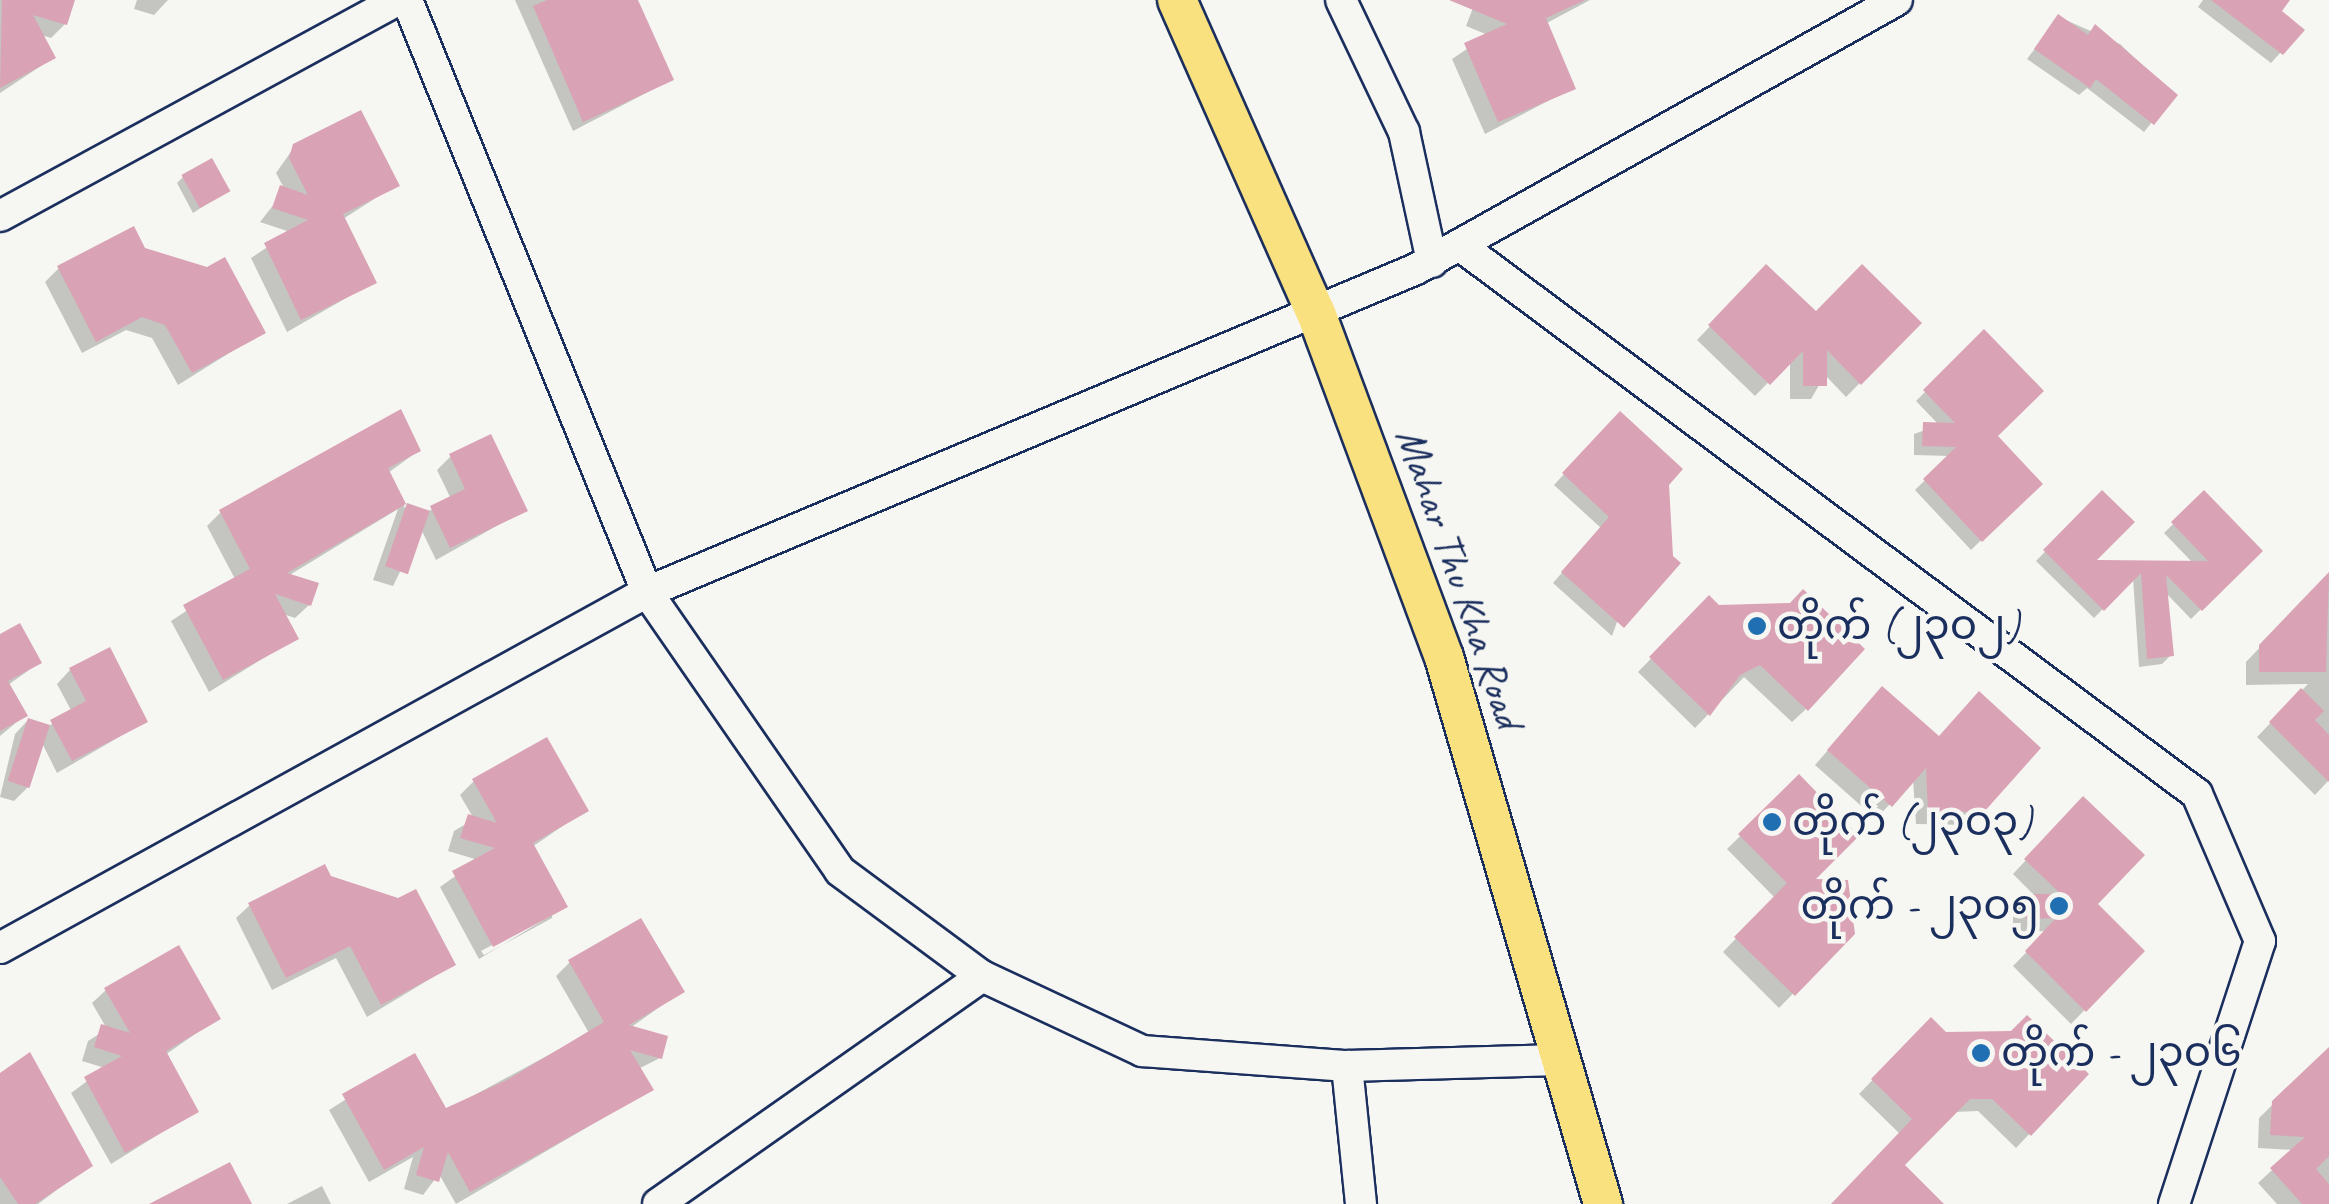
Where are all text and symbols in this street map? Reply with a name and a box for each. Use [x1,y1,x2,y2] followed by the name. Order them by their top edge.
[1384,421,1534,735] street label: Mahar Thu Kha Road
[1777,601,2019,651] place label: တိုက် (၂၃၀၂)
[1746,615,1768,637] marker: တိုက် (၂၃၀၂)
[1792,797,2032,847] place label: တိုက် (၂၃၀၃)
[1761,811,1783,833] marker: တိုက် (၂၃၀၃)
[1801,881,2039,931] place label: တိုက် - ၂၃၀၅
[2048,895,2070,917] marker: တိုက် - ၂၃၀၅
[2001,1028,2241,1078] place label: တိုက် - ၂၃၀၆
[1970,1042,1992,1064] marker: တိုက် - ၂၃၀၆

